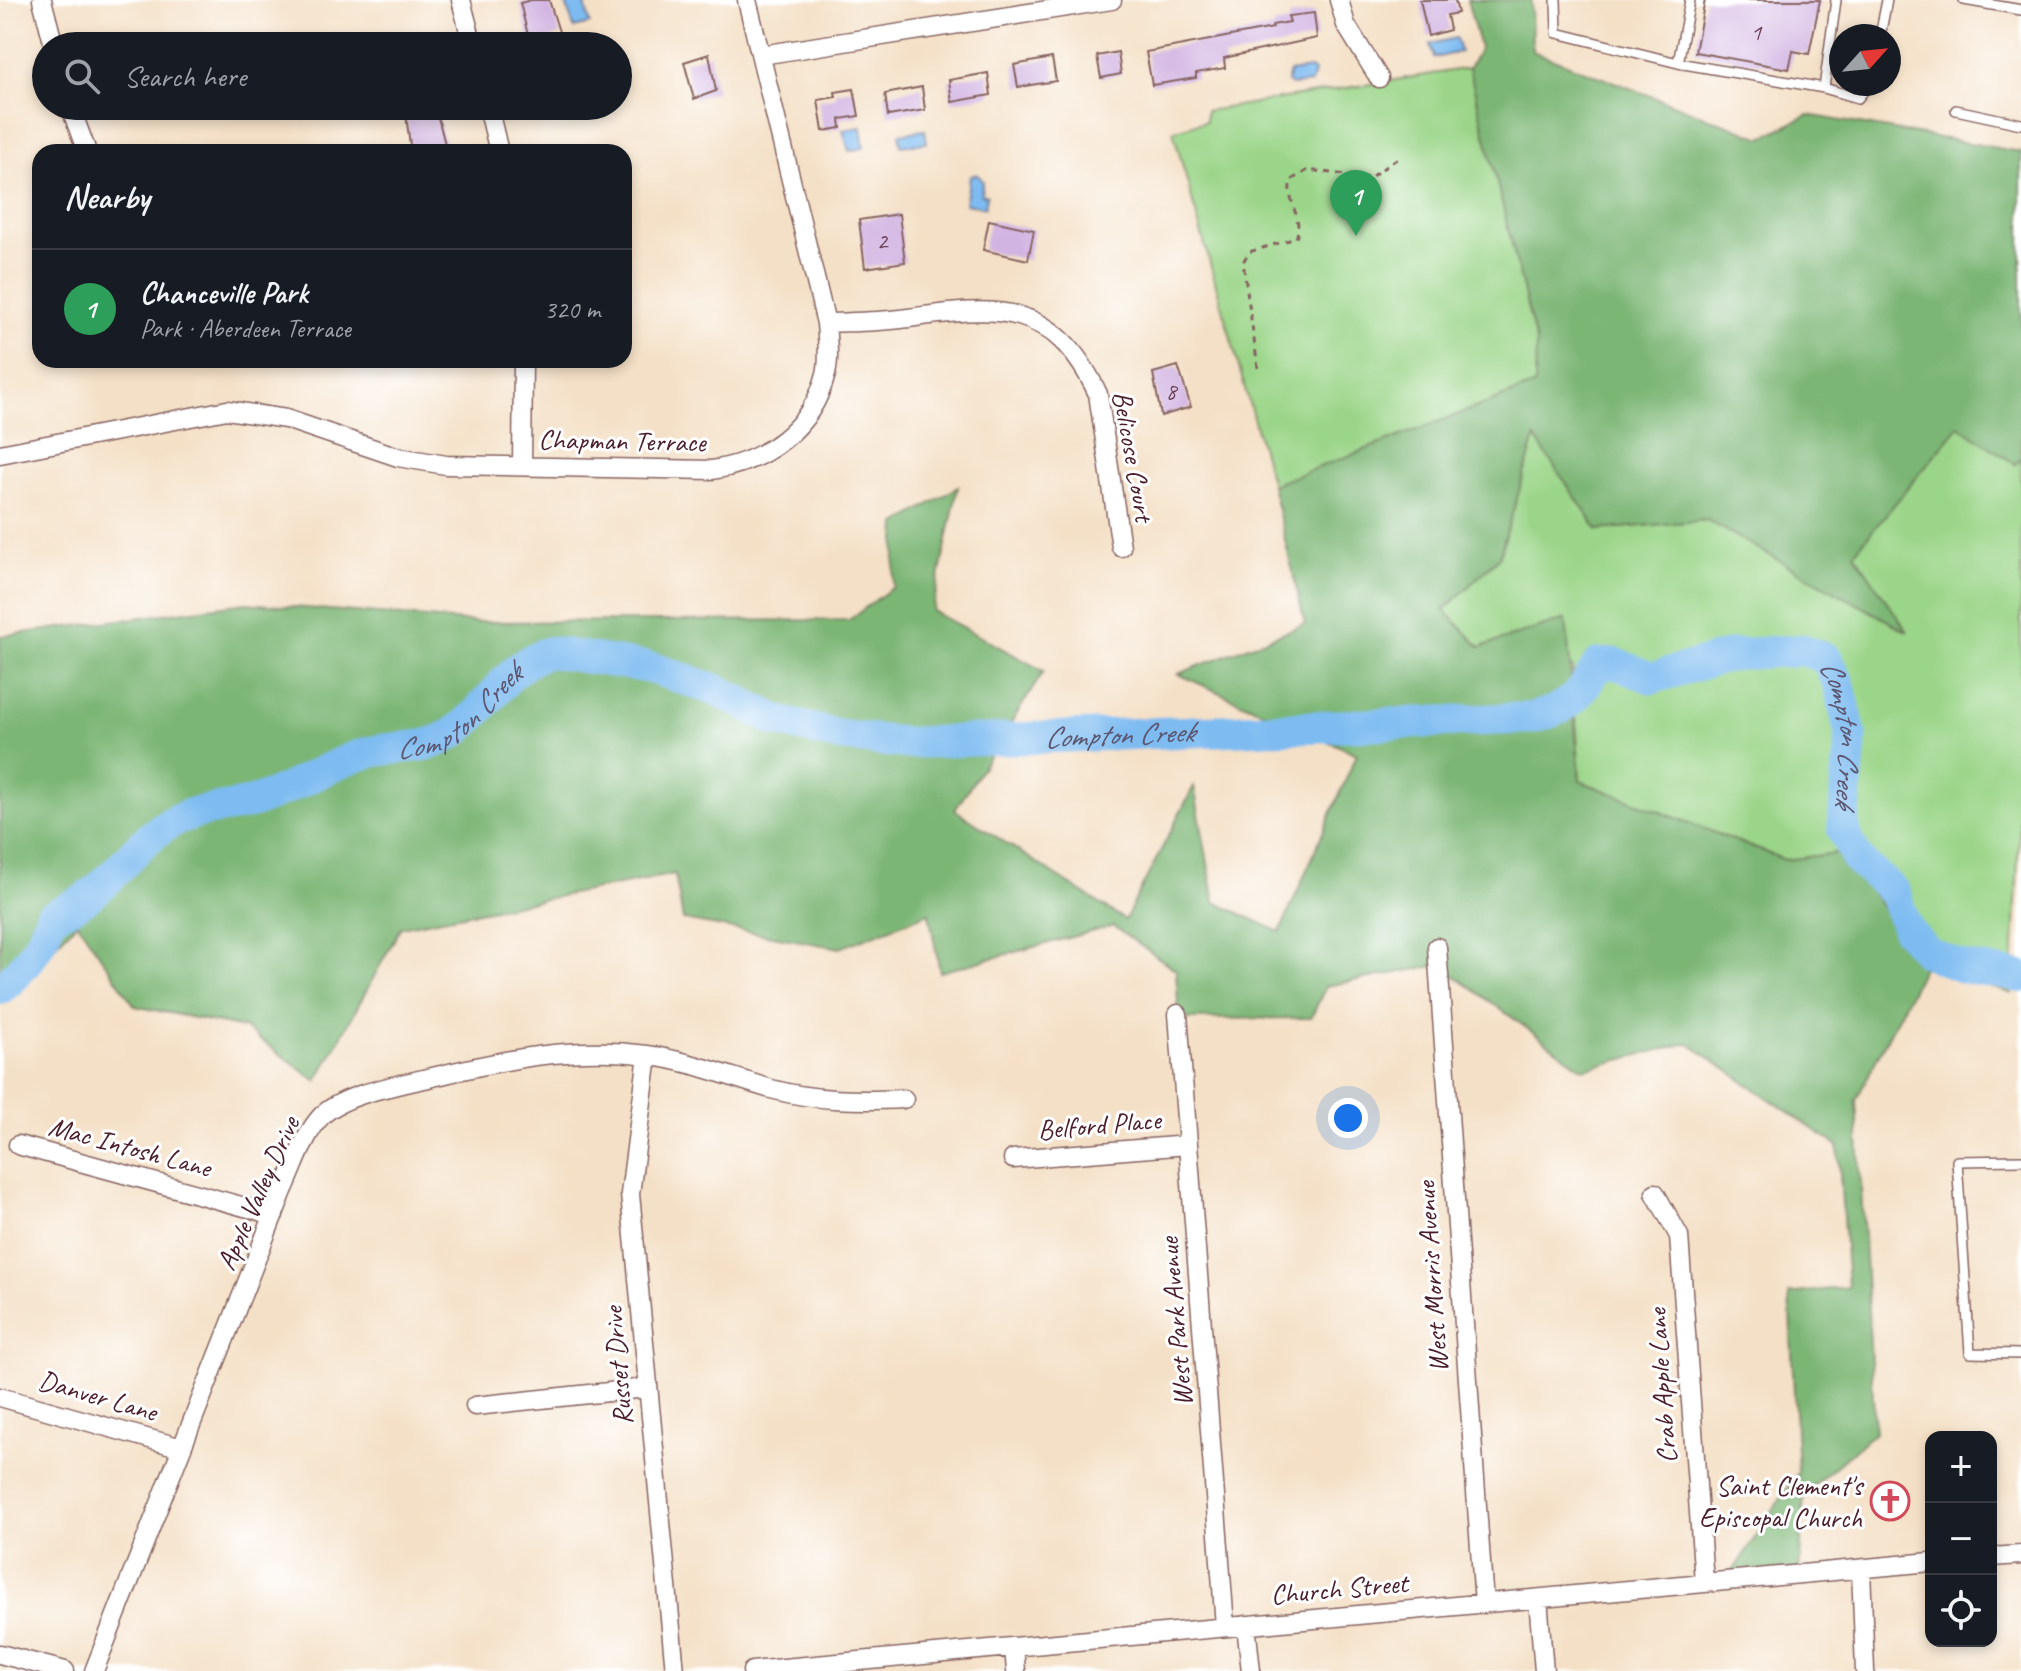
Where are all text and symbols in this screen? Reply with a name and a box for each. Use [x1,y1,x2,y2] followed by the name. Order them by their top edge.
[1751,17,1763,47] house number: 1
[1829,24,1901,96] north arrow
[32,32,632,120] search box
[60,54,104,98] icon: search
[124,57,246,95] text: Search here
[1330,170,1382,236] pin: 1
[64,175,150,218] text: Nearby
[877,226,890,256] house number: 2
[140,274,308,312] text: Chanceville Park
[84,293,96,326] text: 1
[544,293,600,326] text: 320 m
[140,312,351,345] text: Park · Aberdeen Terrace
[1166,376,1179,406] house number: 8
[1105,388,1163,527] street label: Belicose Court
[538,422,708,459] street label: Chapman Terrace
[395,651,535,767] water label: Compton Creek
[1811,653,1870,815] water label: Compton Creek
[1043,712,1201,756] water label: Compton Creek
[1328,1098,1368,1138] your location
[1036,1102,1164,1147] street label: Belford Place
[45,1108,217,1185] street label: Mac Intosh Lane
[208,1109,308,1275] street label: Apple Valley Drive
[1407,1178,1456,1374] street label: West Morris Avenue
[1151,1234,1200,1408] street label: West Park Avenue
[595,1303,640,1427] street label: Russet Drive
[1639,1306,1684,1465] street label: Crab Apple Lane
[35,1362,163,1430] street label: Danver Lane
[1925,1431,1997,1647] map controls
[1925,1431,1997,1503] button: +
[1699,1468,1864,1535] place label: Saint Clement's Episcopal Church
[1869,1480,1911,1522] church icon: Saint Clement's Episcopal Church
[1925,1503,1997,1575] button: −
[1269,1565,1412,1612] street label: Church Street
[1925,1575,1997,1647] button: locate

